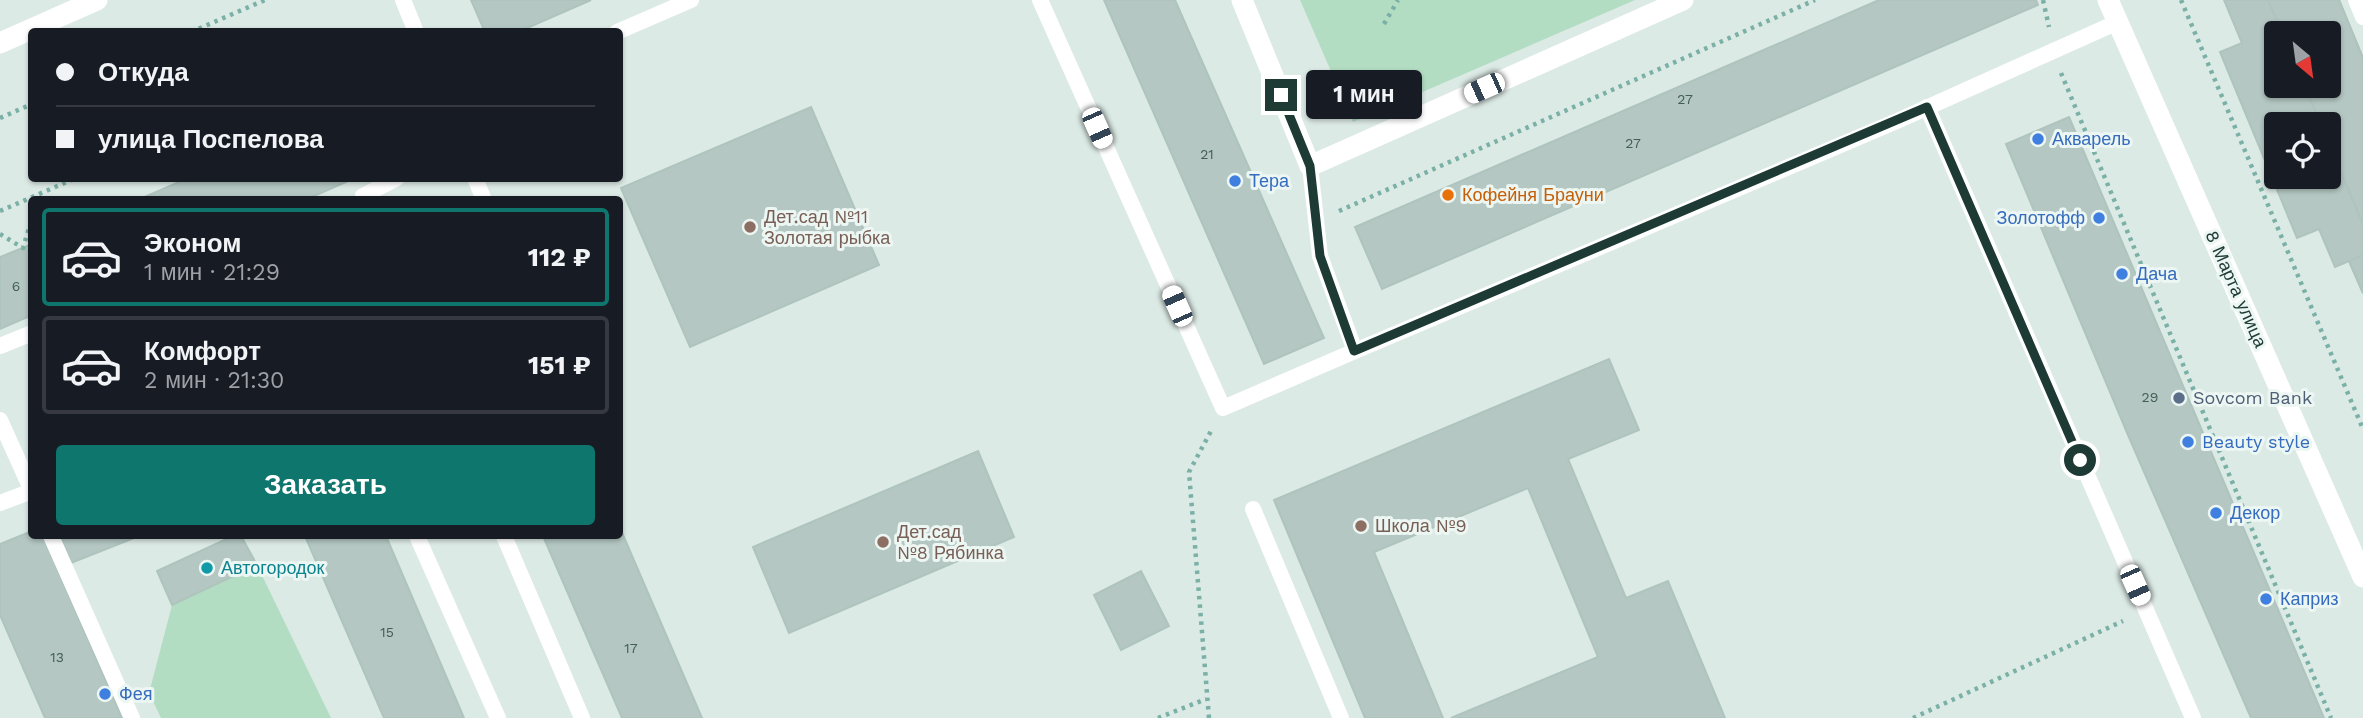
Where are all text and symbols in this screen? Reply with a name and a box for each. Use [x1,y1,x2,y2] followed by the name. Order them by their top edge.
[2264,21,2342,98] north arrow
[2264,21,2341,189] map controls
[98,57,189,87] text: Откуда
[1306,70,1421,119] callout: 1 мин
[1461,70,1508,106] car
[1265,79,1297,111] route end
[1333,81,1395,108] text: 1 мин
[1677,91,1693,107] house number: 27
[1079,105,1116,151] car
[2264,112,2341,189] button: locate
[98,124,324,154] text: улица Поспелова
[2052,128,2131,149] place label: Акварель
[2030,131,2046,147] marker: Акварель
[1625,135,1641,151] house number: 27
[1200,146,1214,162] house number: 21
[1249,170,1290,191] place label: Тера
[1227,173,1243,189] marker: Тера
[1462,184,1604,205] place label: Кофейня Брауни
[1440,187,1456,203] marker: Кофейня Брауни
[764,206,891,248] place label: Дет.сад №11 Золотая рыбка
[1997,207,2085,228] place label: Золотофф
[2091,210,2107,226] marker: Золотофф
[742,219,758,235] marker: Дет.сад №11 Золотая рыбка
[60,226,123,289] icon: car
[2201,227,2272,351] street label: 8 Марта улица
[144,228,242,258] text: Эконом
[528,242,591,272] text: 112 ₽
[144,259,280,286] text: 1 мин · 21:29
[2136,263,2178,284] place label: Дача
[2114,266,2130,282] marker: Дача
[12,278,20,294] house number: 6
[1159,283,1196,329] car
[60,334,123,397] icon: car
[144,336,261,366] text: Комфорт
[528,350,591,380] text: 151 ₽
[144,367,284,394] text: 2 мин · 21:30
[2193,387,2312,408] place label: Sovcom Bank
[2142,389,2158,405] house number: 29
[2171,390,2187,406] marker: Sovcom Bank
[2202,431,2310,452] place label: Beauty style
[2180,434,2196,450] marker: Beauty style
[2064,444,2096,476] route start
[56,445,595,525] button: Заказать
[2230,502,2280,523] place label: Декор
[2208,505,2224,521] marker: Декор
[1375,515,1467,536] place label: Школа №9
[1353,518,1369,534] marker: Школа №9
[897,521,1005,563] place label: Дет.сад №8 Рябинка
[875,534,891,550] marker: Дет.сад №8 Рябинка
[221,557,325,578] place label: Автогородок
[199,560,215,576] marker: Автогородок
[2117,562,2154,608] car
[2280,588,2339,609] place label: Каприз
[2258,591,2274,607] marker: Каприз
[380,624,394,640] house number: 15
[624,640,638,656] house number: 17
[50,649,64,665] house number: 13
[119,683,152,704] place label: Фея
[97,686,113,702] marker: Фея

